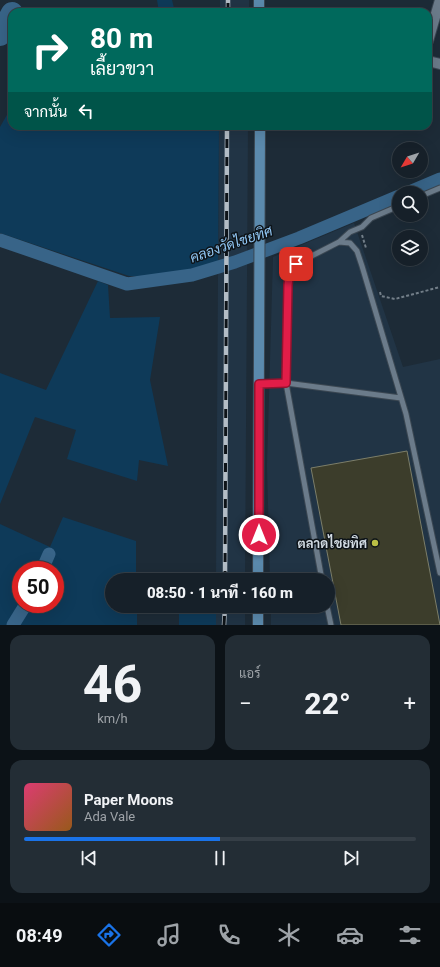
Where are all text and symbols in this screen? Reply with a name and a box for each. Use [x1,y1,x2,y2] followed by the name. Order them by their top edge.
[90,22,153,55] text: 80 m
[24,24,76,76] icon: right
[90,58,154,79] text: เลี้ยวขวา
[75,100,97,122] icon: left
[24,103,67,121] text: จากนั้น
[392,142,428,178] north arrow
[392,142,428,266] map controls
[392,186,428,222] button: search
[188,222,275,266] water label: คลองวัดไชยทิศ
[392,230,428,266] button: layers
[279,247,313,281] pin
[285,253,307,275] icon: arrive
[238,514,280,556] position arrow
[298,534,367,551] place label: ตลาดไชยทิศ
[370,538,380,548] marker: ตลาดไชยทิศ
[12,561,64,613] speed limit sign: 50
[147,584,293,602] text: 08:50 · 1 นาที · 160 m
[83,654,142,715] text: 46
[239,666,260,681] text: แอร์
[304,686,351,721] text: 22°
[239,691,252,716] text: −
[404,691,416,716] text: +
[97,711,128,726] text: km/h
[84,791,174,809] text: Paper Moons
[84,809,135,824] text: Ada Vale
[78,847,100,869] icon: previous
[209,847,231,869] icon: pause
[340,847,362,869] icon: next
[95,921,123,949] icon: directions
[155,921,183,949] icon: music
[215,921,243,949] icon: phone
[275,921,303,949] icon: climate
[336,921,364,949] icon: car
[396,921,424,949] icon: filters
[16,925,63,946] text: 08:49

